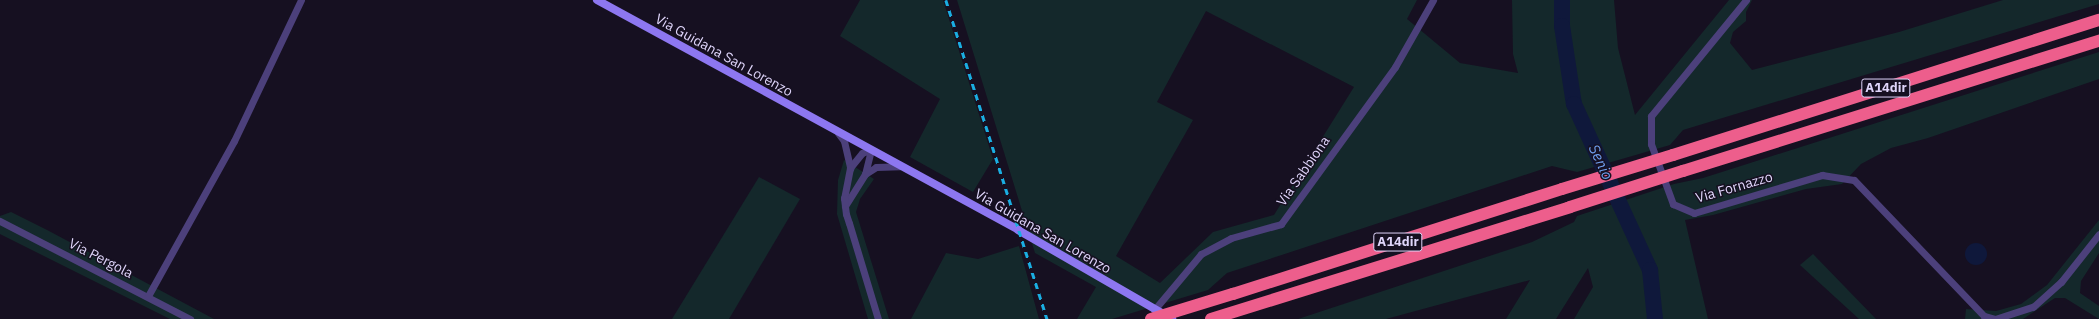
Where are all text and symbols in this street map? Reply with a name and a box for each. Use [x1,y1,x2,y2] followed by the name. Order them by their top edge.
[652,10,796,100] street label: Via Guidana San Lorenzo
[1861,77,1911,99] road number: A14dir
[1273,133,1333,209] street label: Via Sabbiona
[1585,141,1617,183] water label: Senio
[1694,168,1774,206] street label: Via Fornazzo
[972,185,1114,277] street label: Via Guidana San Lorenzo
[1373,231,1423,253] road number: A14dir
[66,235,136,281] street label: Via Pergola

